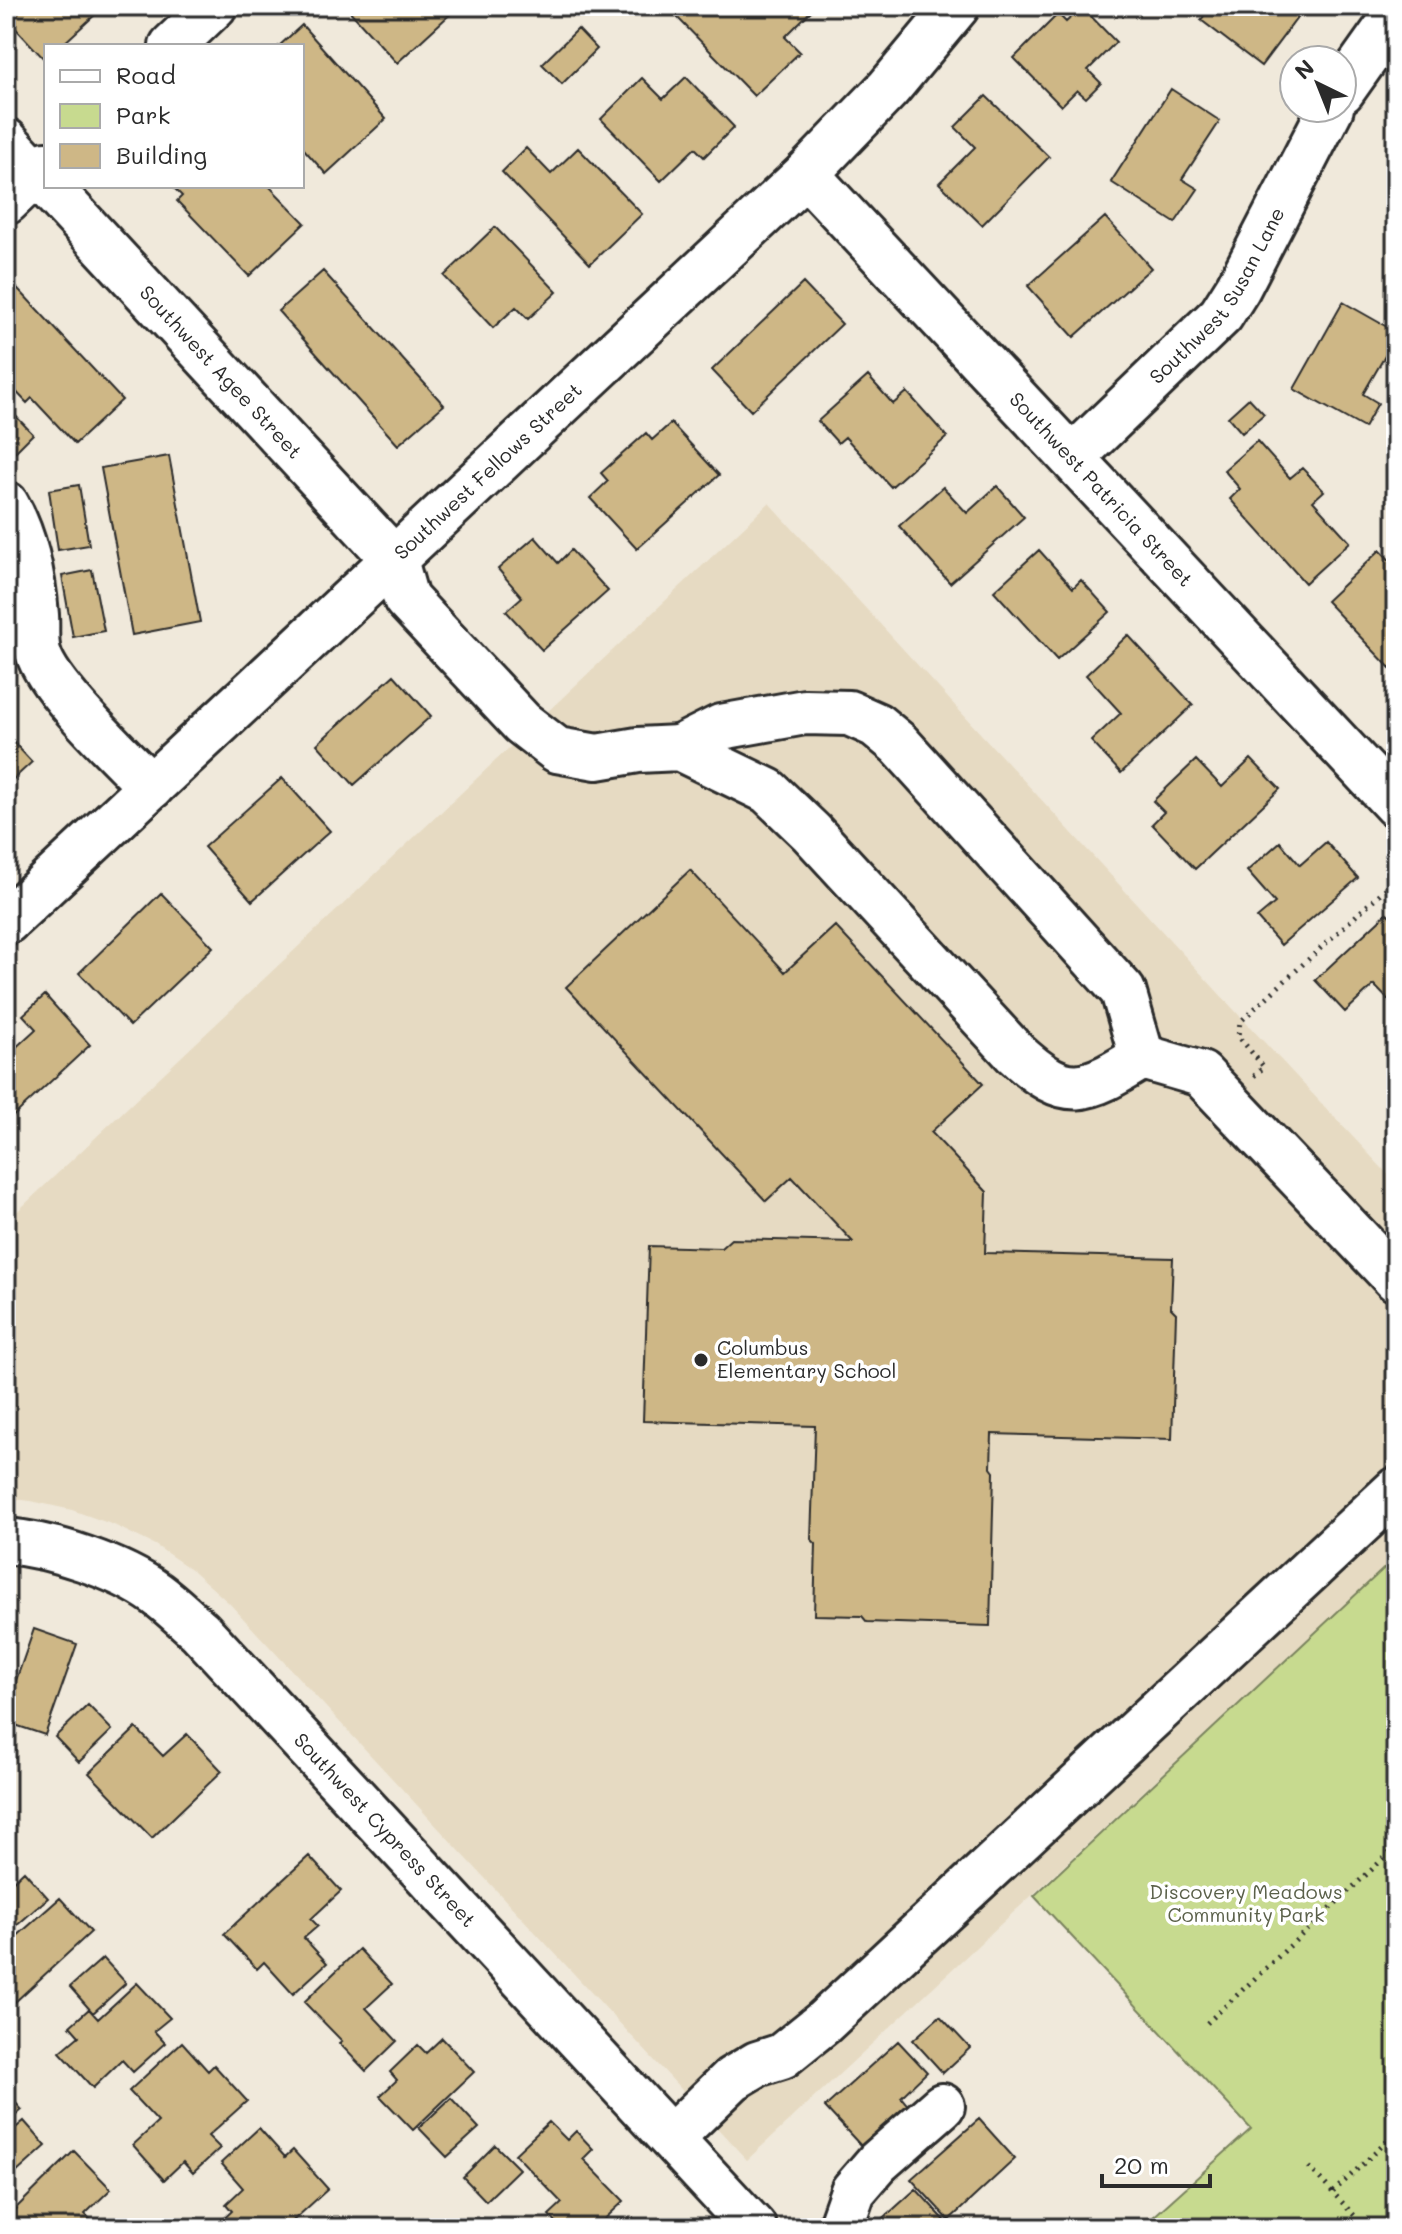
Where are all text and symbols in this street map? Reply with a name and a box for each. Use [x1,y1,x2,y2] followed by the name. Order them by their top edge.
[44,44,304,188] legend
[1278,44,1358,124] north arrow
[1288,53,1320,85] text: N
[116,59,176,90] text: Road
[116,99,170,130] text: Park
[116,139,207,170] text: Building
[1143,202,1290,389] street label: Southwest Susan Lane
[135,279,308,464] street label: Southwest Agee Street
[388,376,587,565] street label: Southwest Fellows Street
[1004,386,1199,592] street label: Southwest Patricia Street
[717,1334,896,1383] place label: Columbus Elementary School
[692,1351,710,1369] marker: Columbus Elementary School
[289,1727,482,1932] street label: Southwest Cypress Street
[1149,1878,1343,1927] park label: Discovery Meadows Community Park
[1102,2138,1210,2188] scale bar
[1114,2149,1169,2180] text: 20 m

